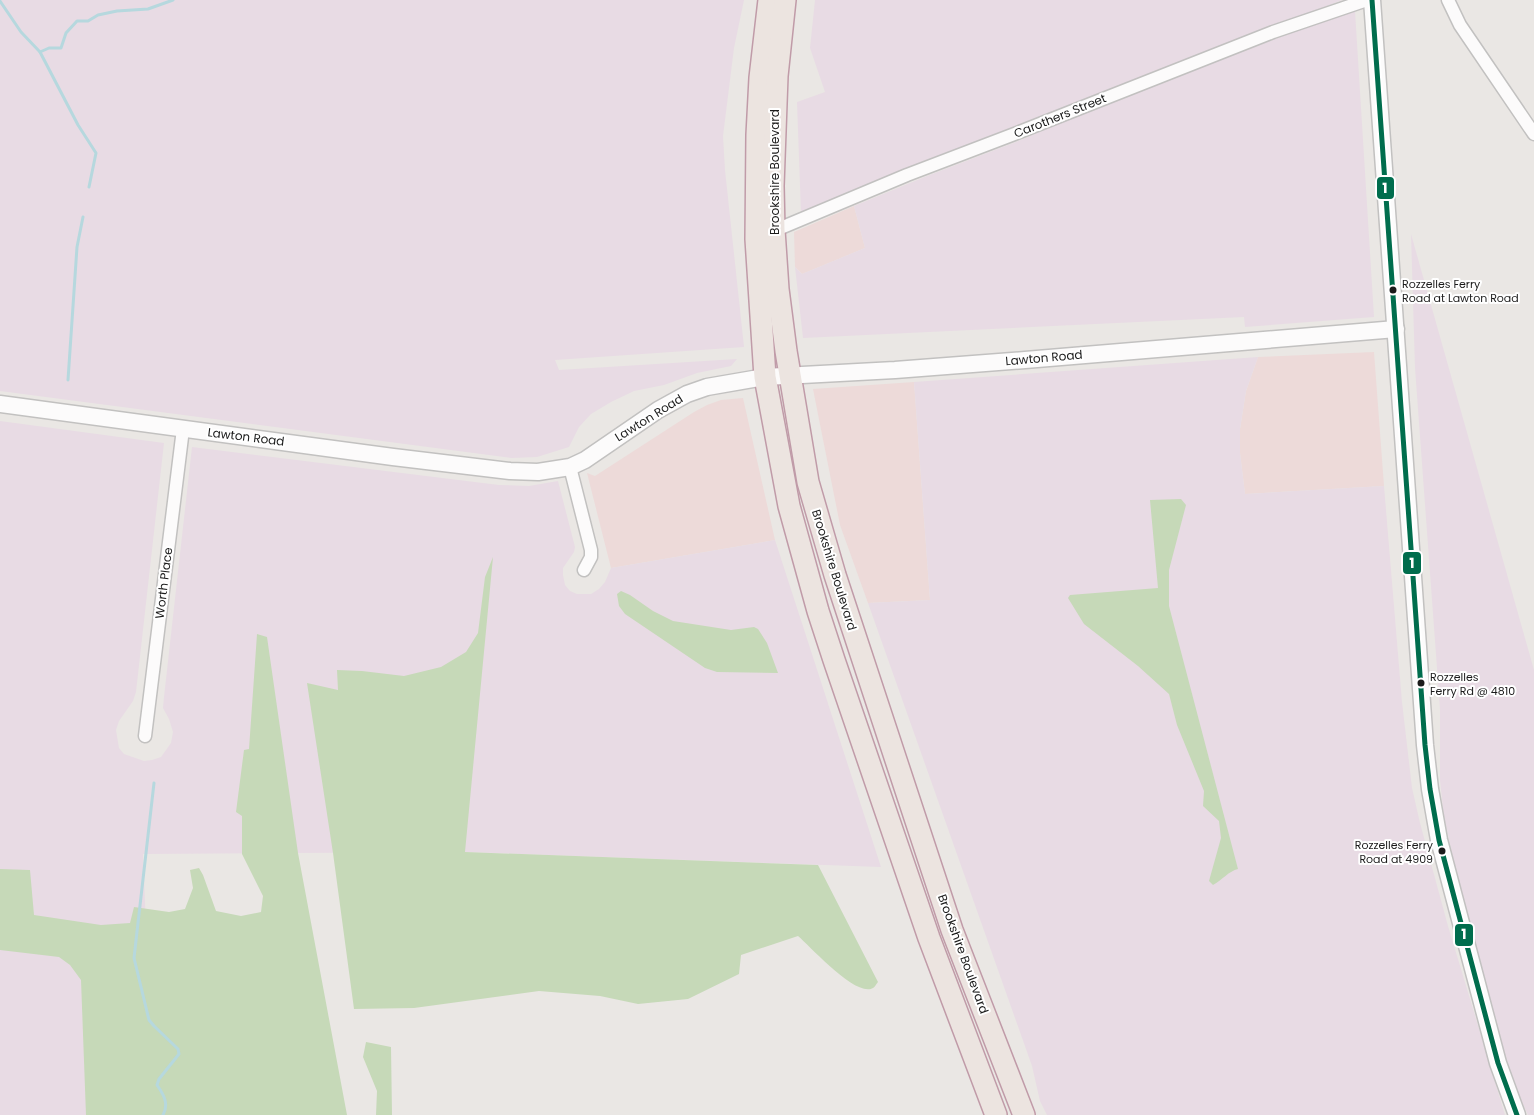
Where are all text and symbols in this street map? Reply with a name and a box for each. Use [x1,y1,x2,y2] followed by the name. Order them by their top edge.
[1011,89,1108,142] street label: Carothers Street
[766,109,783,235] street label: Brookshire Boulevard
[1376,176,1395,200] line badge: 1
[1382,178,1388,198] text: 1
[1402,276,1519,306] place label: Rozzelles Ferry Road at Lawton Road
[1388,285,1398,295] marker: Rozzelles Ferry Road at Lawton Road
[1005,346,1083,369] street label: Lawton Road
[611,390,686,445] street label: Lawton Road
[207,423,285,450] street label: Lawton Road
[808,507,861,633] street label: Brookshire Boulevard
[151,546,176,620] street label: Worth Place
[1402,551,1422,575] line badge: 1
[1409,553,1415,573] text: 1
[1430,669,1515,699] place label: Rozzelles Ferry Rd @ 4810
[1416,678,1426,688] marker: Rozzelles Ferry Rd @ 4810
[1355,837,1434,867] place label: Rozzelles Ferry Road at 4909
[1437,846,1447,856] marker: Rozzelles Ferry Road at 4909
[934,892,993,1016] street label: Brookshire Boulevard
[1454,923,1474,947] line badge: 1
[1461,924,1467,944] text: 1

